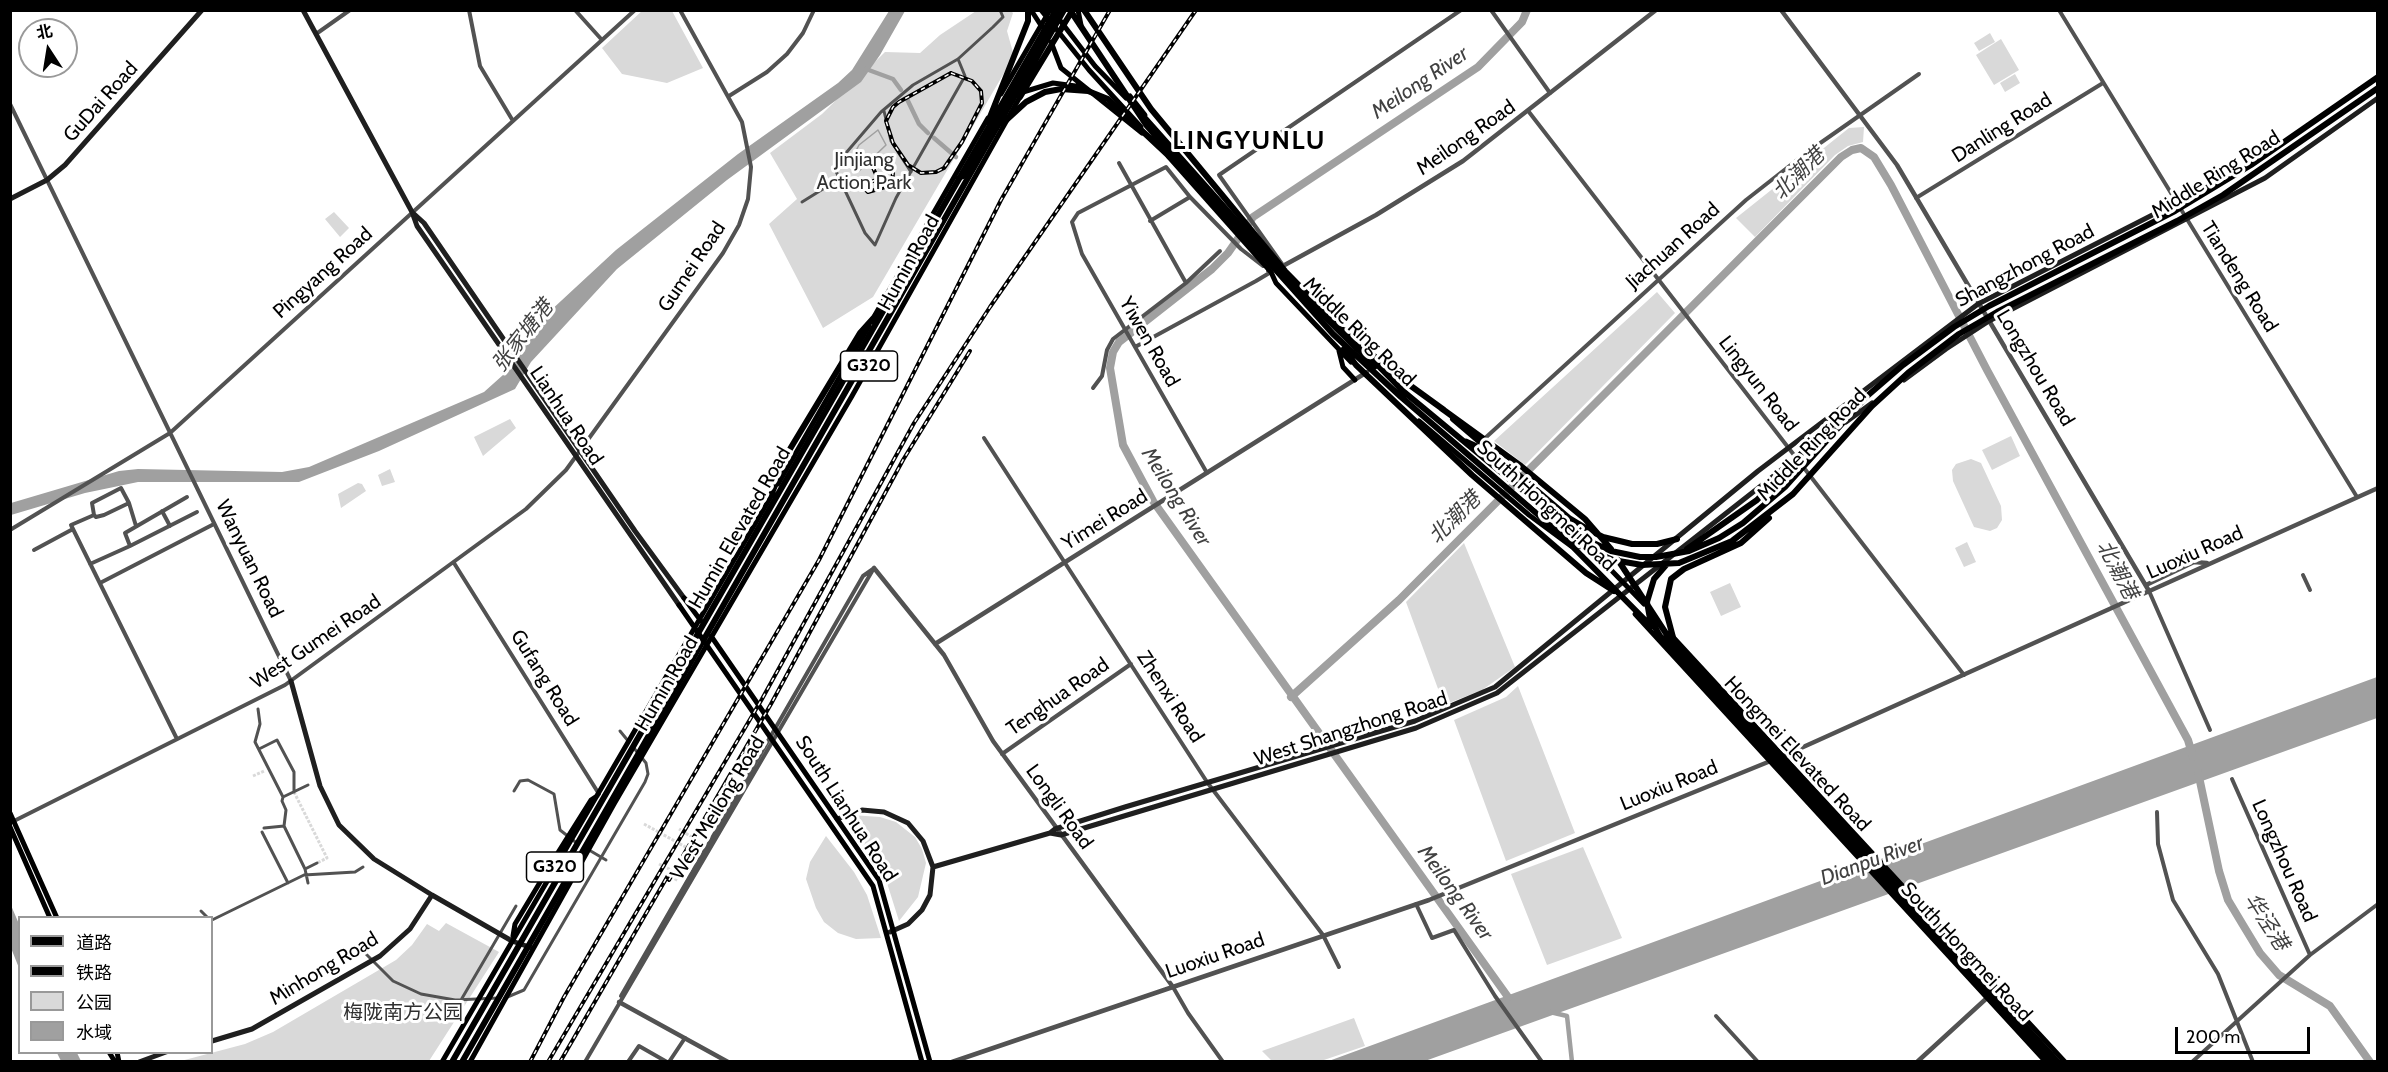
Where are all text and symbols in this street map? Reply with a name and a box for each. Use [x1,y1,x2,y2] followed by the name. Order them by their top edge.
[18,18,78,78] north arrow
[35,21,54,43] text: 北
[1367,41,1473,125] water label: Meilong River
[59,57,143,147] street label: GuDai Road
[1948,88,2056,168] street label: Danling Road
[1412,95,1520,181] street label: Meilong Road
[1172,125,1326,157] district label: LINGYUNLU
[2147,126,2285,224] street label: Middle Ring Road
[1768,143,1830,205] water label: 北潮港
[817,148,911,195] park label: Jinjiang Action Park
[1621,198,1725,294] street label: Jiachuan Road
[873,211,945,315] street label: Humin Road
[653,217,731,317] street label: Gumei Road
[2195,217,2283,337] street label: Tiandeng Road
[1952,219,2098,313] street label: Shangzhong Road
[268,222,378,324] street label: Pingyang Road
[1298,272,1420,392] street label: Middle Ring Road
[1114,293,1184,391] street label: Yiwen Road
[487,295,559,377] water label: 张家塘港
[1991,305,2079,431] street label: Longzhou Road
[1713,331,1803,437] street label: Lingyun Road
[840,351,898,381] road number: G320
[524,362,608,470] street label: Lianhua Road
[1752,384,1872,506] street label: Middle Ring Road
[1472,435,1620,577] street label: South Hongmei Road
[684,443,796,613] street label: Humin Elevated Road
[1136,443,1216,551] water label: Meilong River
[1058,484,1152,556] street label: Yimei Road
[1424,487,1486,549] water label: 北潮港
[210,496,288,622] street label: Wanyuan Road
[2143,521,2247,585] street label: Luoxiu Road
[2091,536,2143,604] water label: 北潮港
[246,590,386,694] street label: West Gumei Road
[505,625,583,731] street label: Gufang Road
[630,632,704,736] street label: Humin Road
[1131,647,1209,747] street label: Zhenxi Road
[1002,653,1114,741] street label: Tenghua Road
[1719,671,1875,837] street label: Hongmei Elevated Road
[1252,686,1450,772] street label: West Shangzhong Road
[666,732,770,884] street label: West Meilong Road
[790,732,902,886] street label: South Lianhua Road
[1617,756,1721,816] street label: Luoxiu Road
[1020,760,1098,854] street label: Longli Road
[2246,796,2322,926] street label: Longzhou Road
[1817,831,1927,891] water label: Dianpu River
[1412,841,1498,945] water label: Meilong River
[526,852,584,882] road number: G320
[1895,878,2037,1026] street label: South Hongmei Road
[2238,889,2294,955] water label: 华泾港
[18,916,213,1054] legend
[265,927,383,1011] street label: Minhong Road
[1162,928,1268,984] street label: Luoxiu Road
[76,932,112,954] text: 道路
[76,962,112,984] text: 铁路
[76,992,112,1014] text: 公园
[343,1001,463,1025] park label: 梅陇南方公园
[2178,1015,2313,1053] scale bar
[76,1022,112,1044] text: 水域
[2186,1026,2240,1048] text: 200 m

